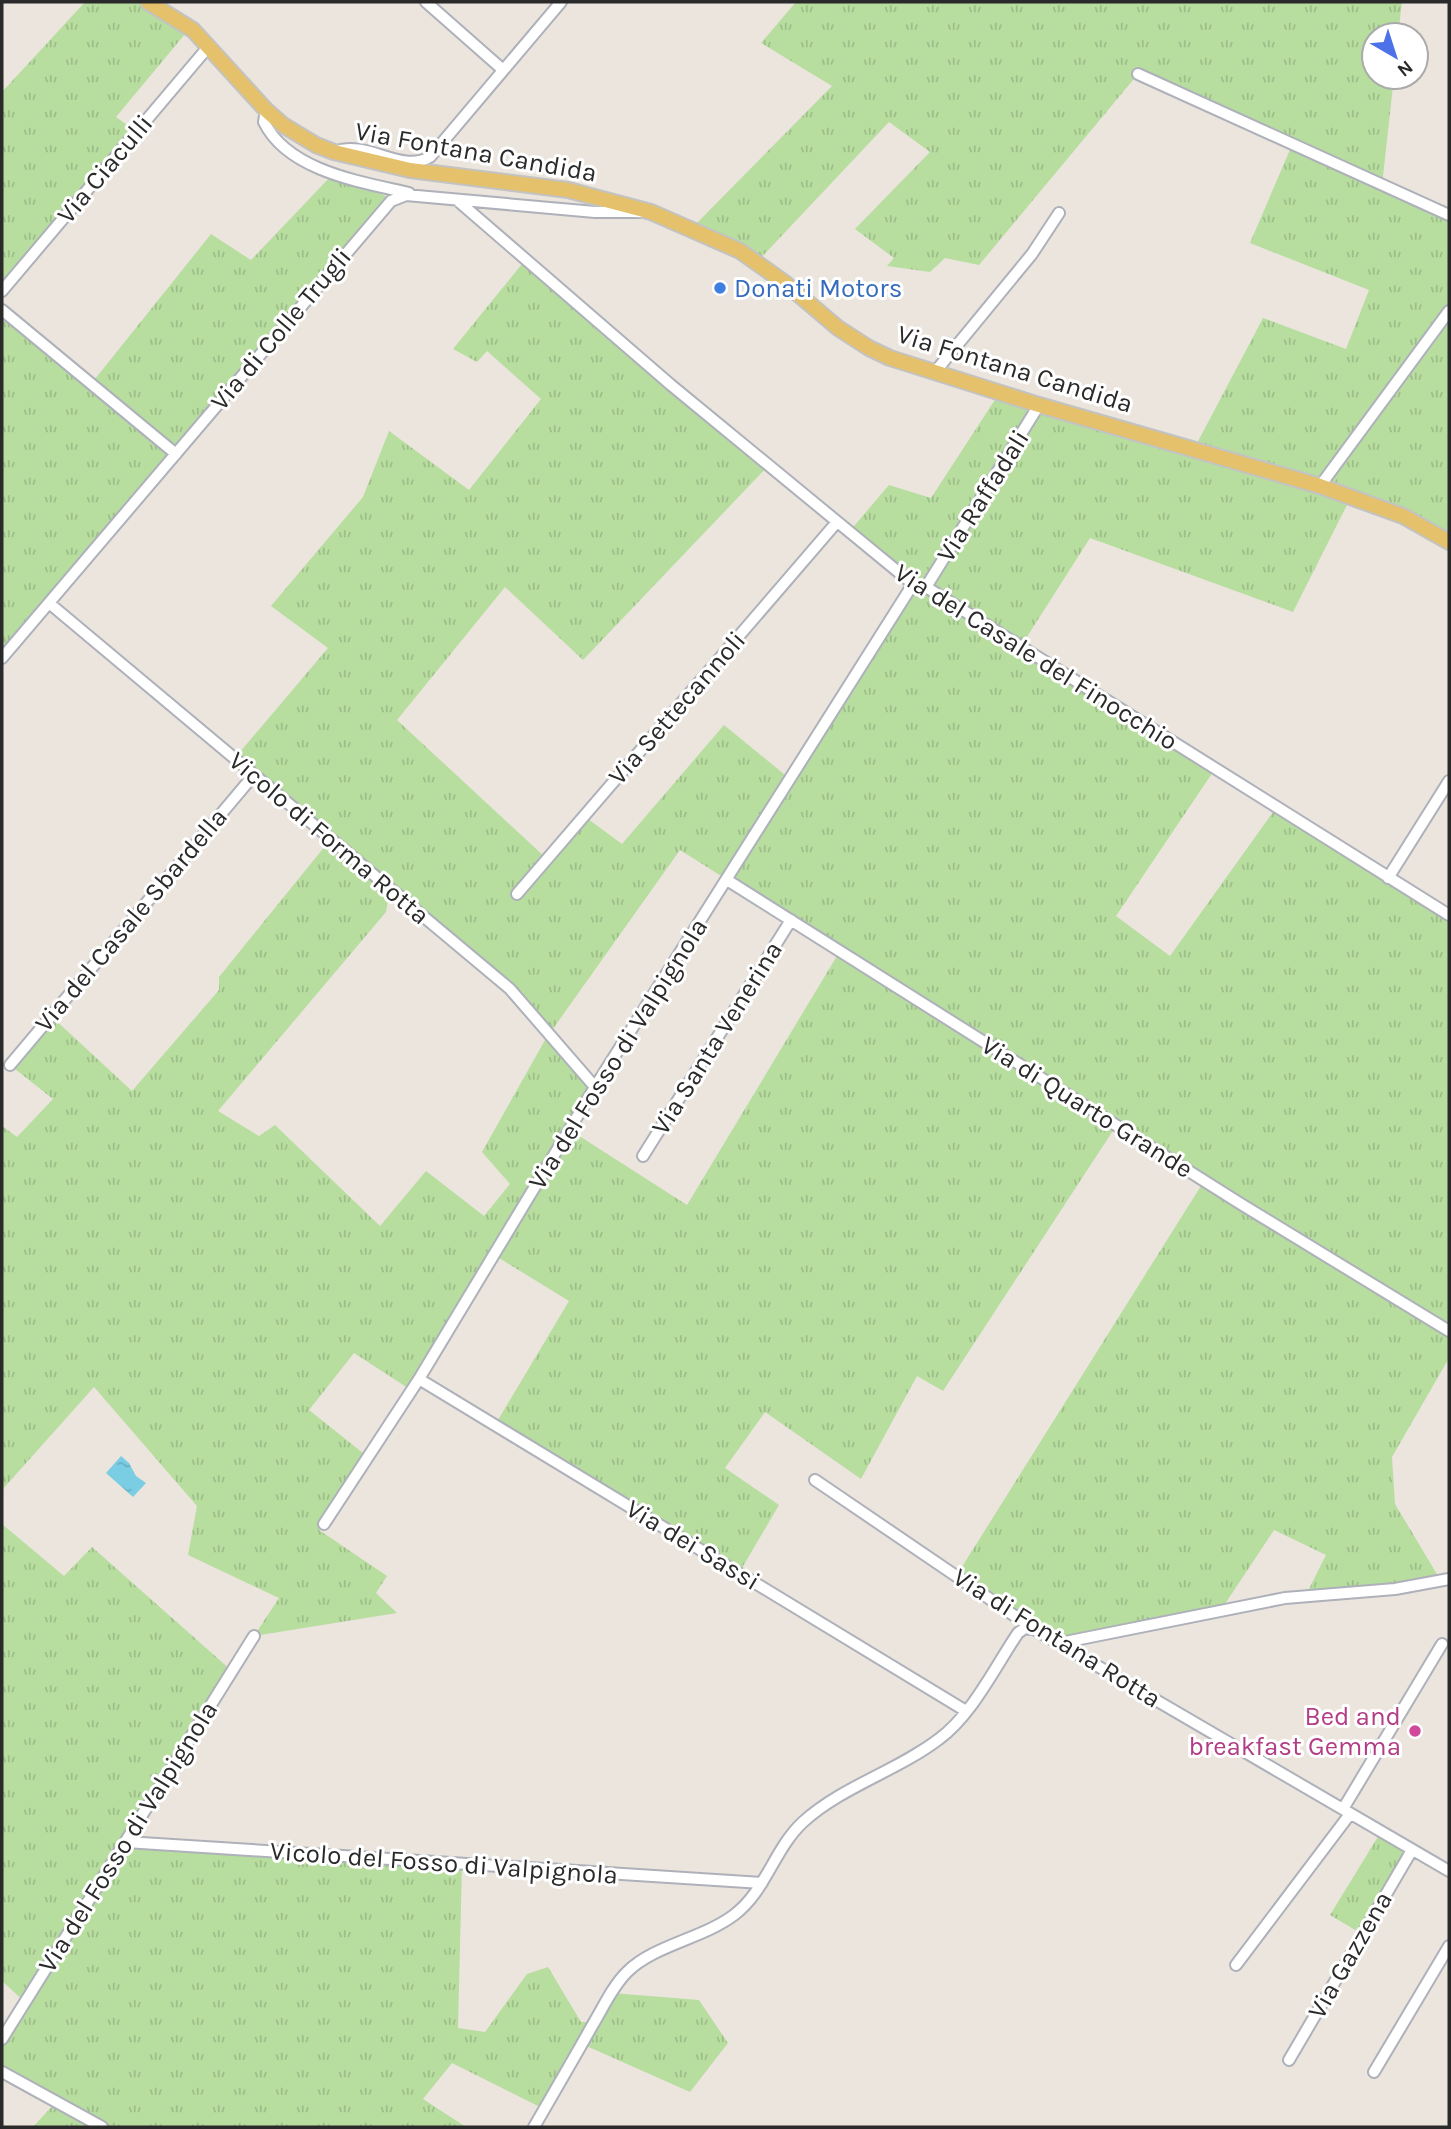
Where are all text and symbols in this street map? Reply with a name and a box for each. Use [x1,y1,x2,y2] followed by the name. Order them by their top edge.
[1360,21,1430,91] north arrow
[1393,56,1417,81] text: N
[51,108,159,230] street label: Via Ciaculli
[353,115,599,189] street label: Via Fontana Candida
[204,242,358,416] street label: Via di Colle Trugli
[734,273,902,304] place label: Donati Motors
[712,280,728,296] marker: Donati Motors
[893,318,1137,420] street label: Via Fontana Candida
[930,424,1036,568] street label: Via Raffadali
[889,557,1183,757] street label: Via del Casale del Finocchio
[602,625,752,791] street label: Via Settecannoli
[222,745,436,931] street label: Vicolo di Forma Rotta
[28,802,234,1038] street label: Via del Casale Sbardella
[522,913,714,1195] street label: Via del Fosso di Valpignola
[645,936,789,1140] street label: Via Santa Venerina
[975,1029,1199,1185] street label: Via di Quarto Grande
[620,1493,766,1597] street label: Via dei Sassi
[947,1561,1167,1715] street label: Via di Fontana Rotta
[32,1696,224,1978] street label: Via del Fosso di Valpignola
[1188,1701,1401,1762] place label: Bed and breakfast Gemma
[1407,1723,1423,1739] marker: Bed and breakfast Gemma
[269,1835,619,1891] street label: Vicolo del Fosso di Valpignola
[1301,1886,1399,2024] street label: Via Gazzena

